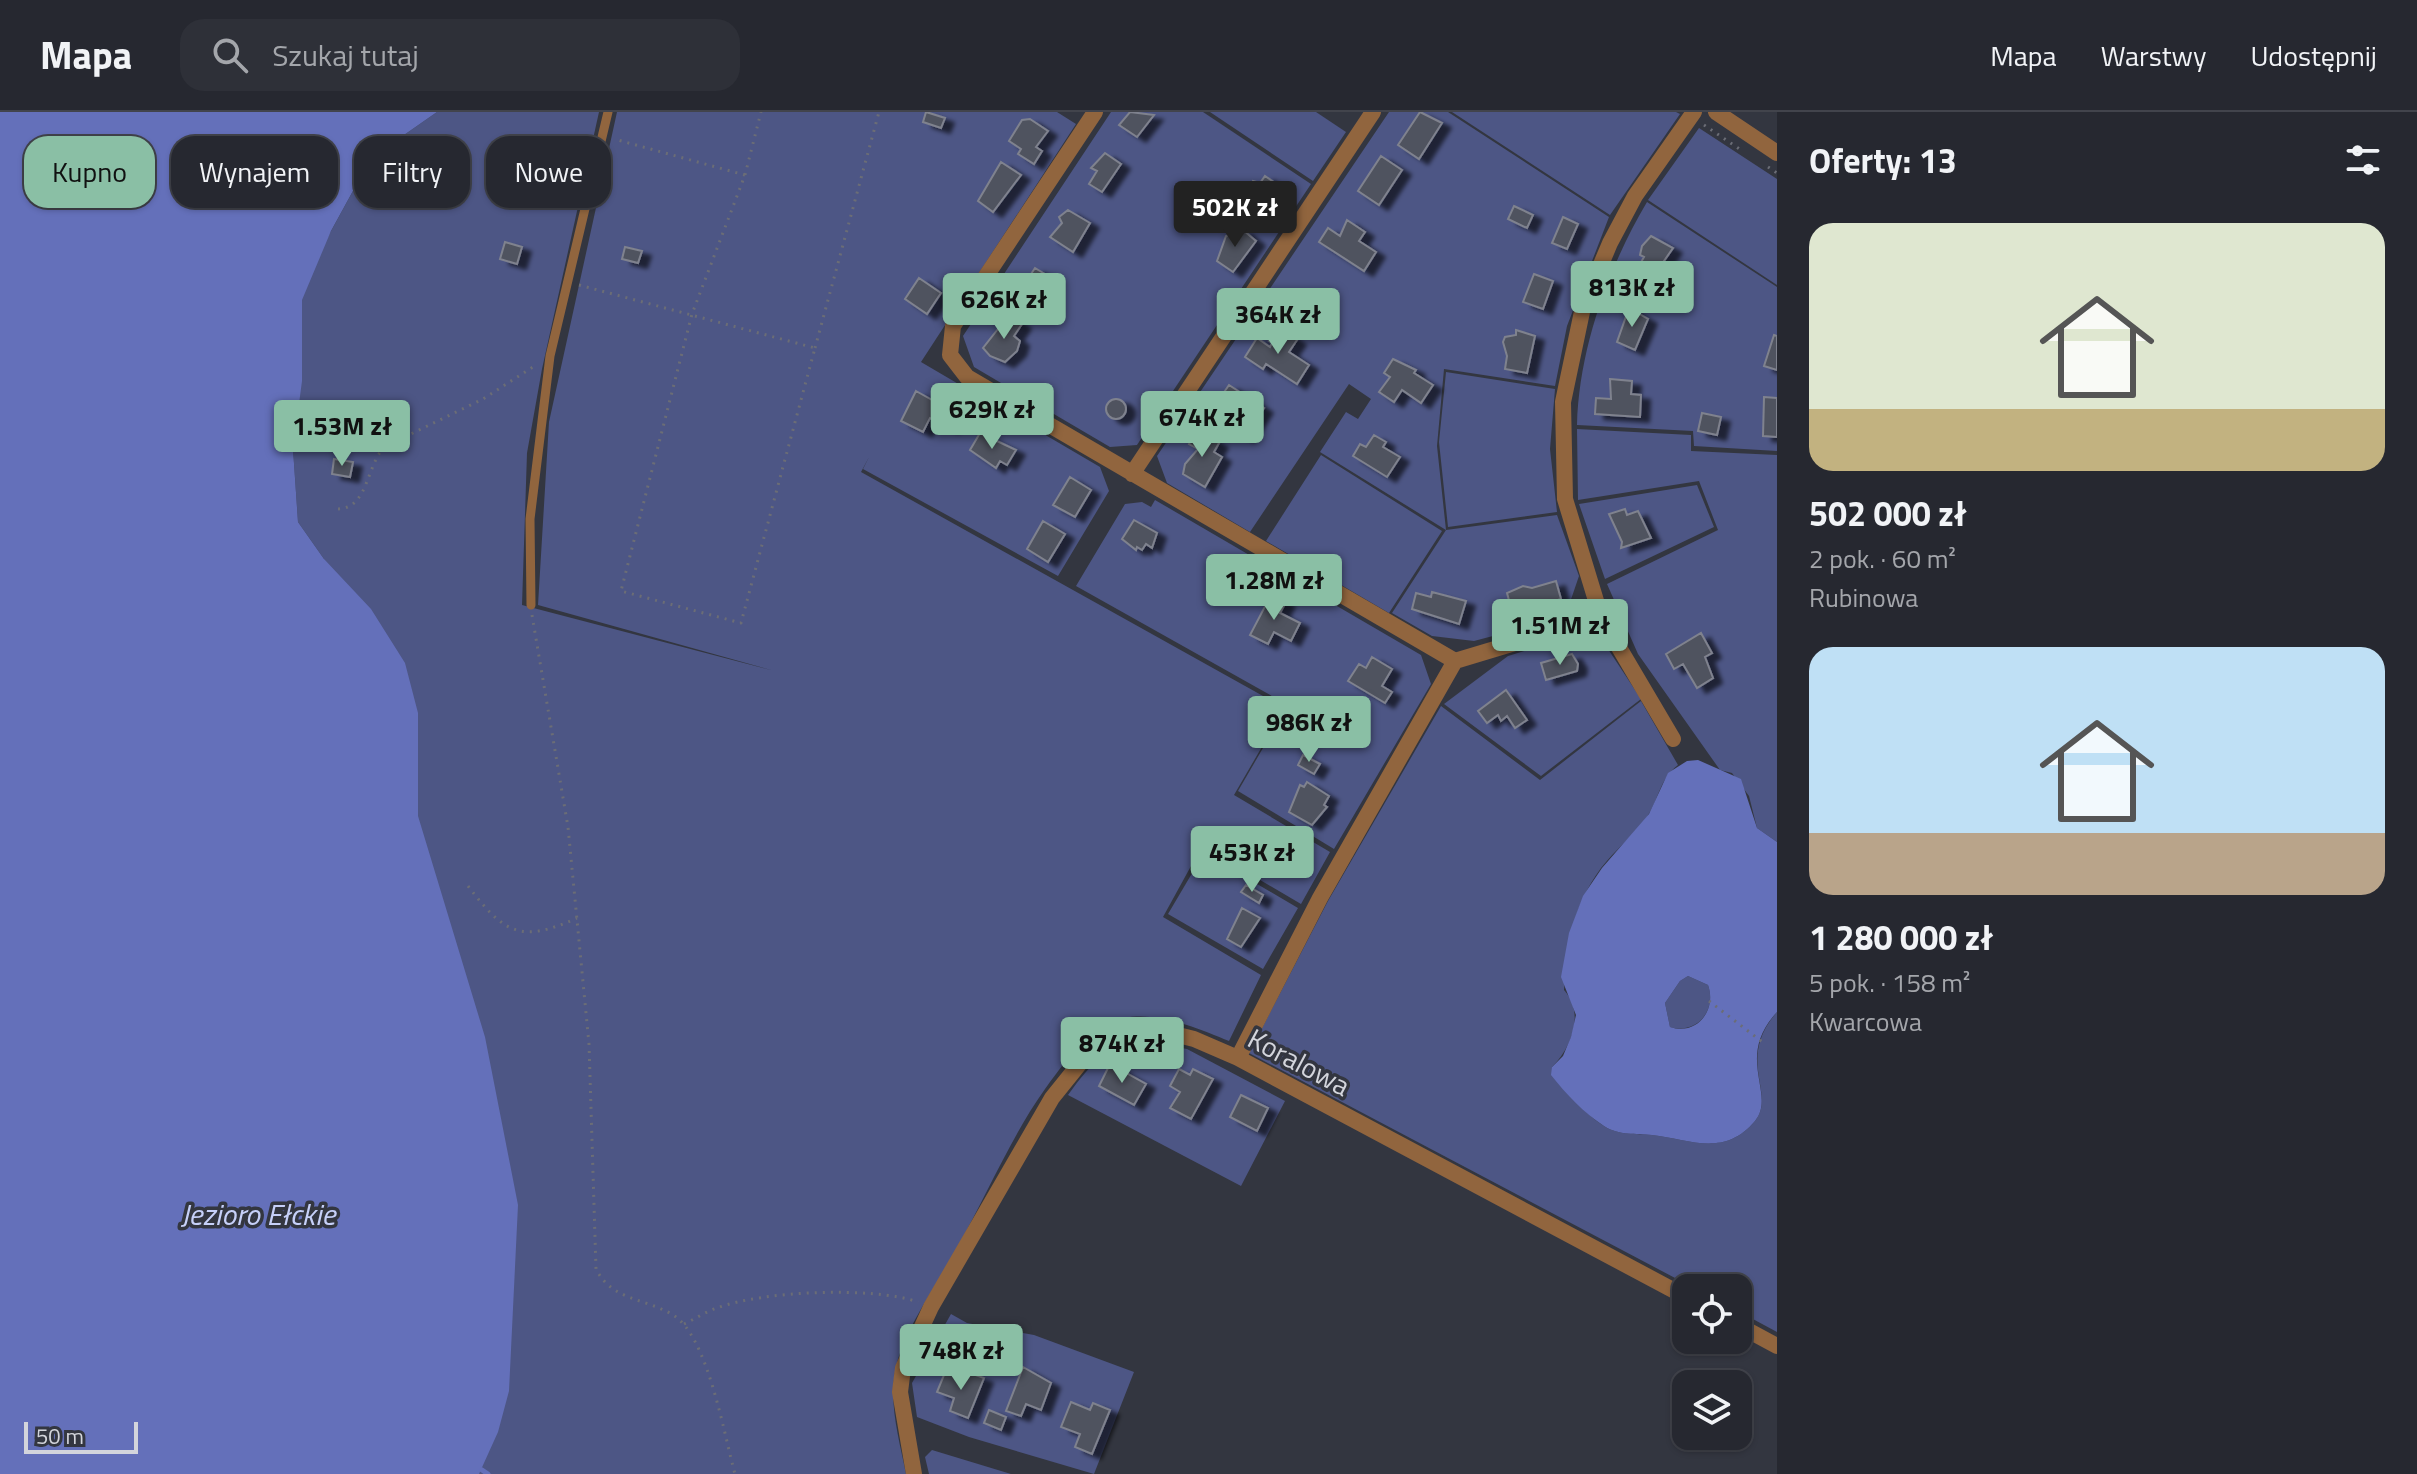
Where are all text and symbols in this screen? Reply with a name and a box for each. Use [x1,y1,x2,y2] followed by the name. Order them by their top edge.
[180,19,740,91] search box
[40,26,132,84] text: Mapa
[272,32,419,78] text: Szukaj tutaj
[208,33,252,77] icon: search
[1990,34,2057,77] text: Mapa
[2101,34,2206,77] text: Warstwy
[2250,34,2377,77] text: Udostępnij
[1809,134,1957,186] text: Oferty: 13
[24,136,155,208] chip: Kupno
[171,136,338,208] chip: Wynajem
[354,136,470,208] chip: Filtry
[486,136,611,208] chip: Nowe
[2341,138,2385,182] icon: filters
[1161,181,1309,249] pin: 502K zł
[1192,187,1278,226] text: 502K zł
[1558,261,1706,329] pin: 813K zł
[1589,267,1675,306] text: 813K zł
[930,273,1078,341] pin: 626K zł
[2025,275,2169,419] icon: home
[961,279,1047,318] text: 626K zł
[1204,288,1352,356] pin: 364K zł
[1235,294,1321,333] text: 364K zł
[918,383,1066,451] pin: 629K zł
[949,389,1035,428] text: 629K zł
[1128,391,1276,459] pin: 674K zł
[1159,397,1245,436] text: 674K zł
[259,400,425,468] pin: 1.53M zł
[292,406,392,445] text: 1.53M zł
[1809,487,1967,539] text: 502 000 zł
[1809,539,1956,578] text: 2 pok. · 60 m²
[1191,554,1357,622] pin: 1.28M zł
[1224,560,1324,599] text: 1.28M zł
[1809,578,1918,617] text: Rubinowa
[1477,599,1643,667] pin: 1.51M zł
[1510,605,1610,644] text: 1.51M zł
[1235,696,1383,764] pin: 986K zł
[2025,699,2169,843] icon: home
[1266,702,1352,741] text: 986K zł
[1178,826,1326,894] pin: 453K zł
[1209,832,1295,871] text: 453K zł
[1809,911,1993,963] text: 1 280 000 zł
[1809,963,1970,1002] text: 5 pok. · 158 m²
[1809,1002,1922,1041] text: Kwarcowa
[1048,1017,1196,1085] pin: 874K zł
[1240,1017,1358,1106] street label: Koralowa
[1079,1023,1165,1062] text: 874K zł
[181,1191,337,1237] water label: Jezioro Ełckie
[1672,1274,1752,1450] map controls
[1672,1274,1752,1354] button: locate
[887,1324,1035,1392] pin: 748K zł
[918,1330,1004,1369] text: 748K zł
[1672,1370,1752,1450] button: layers
[24,1418,138,1454] scale bar
[36,1419,84,1453] text: 50 m

